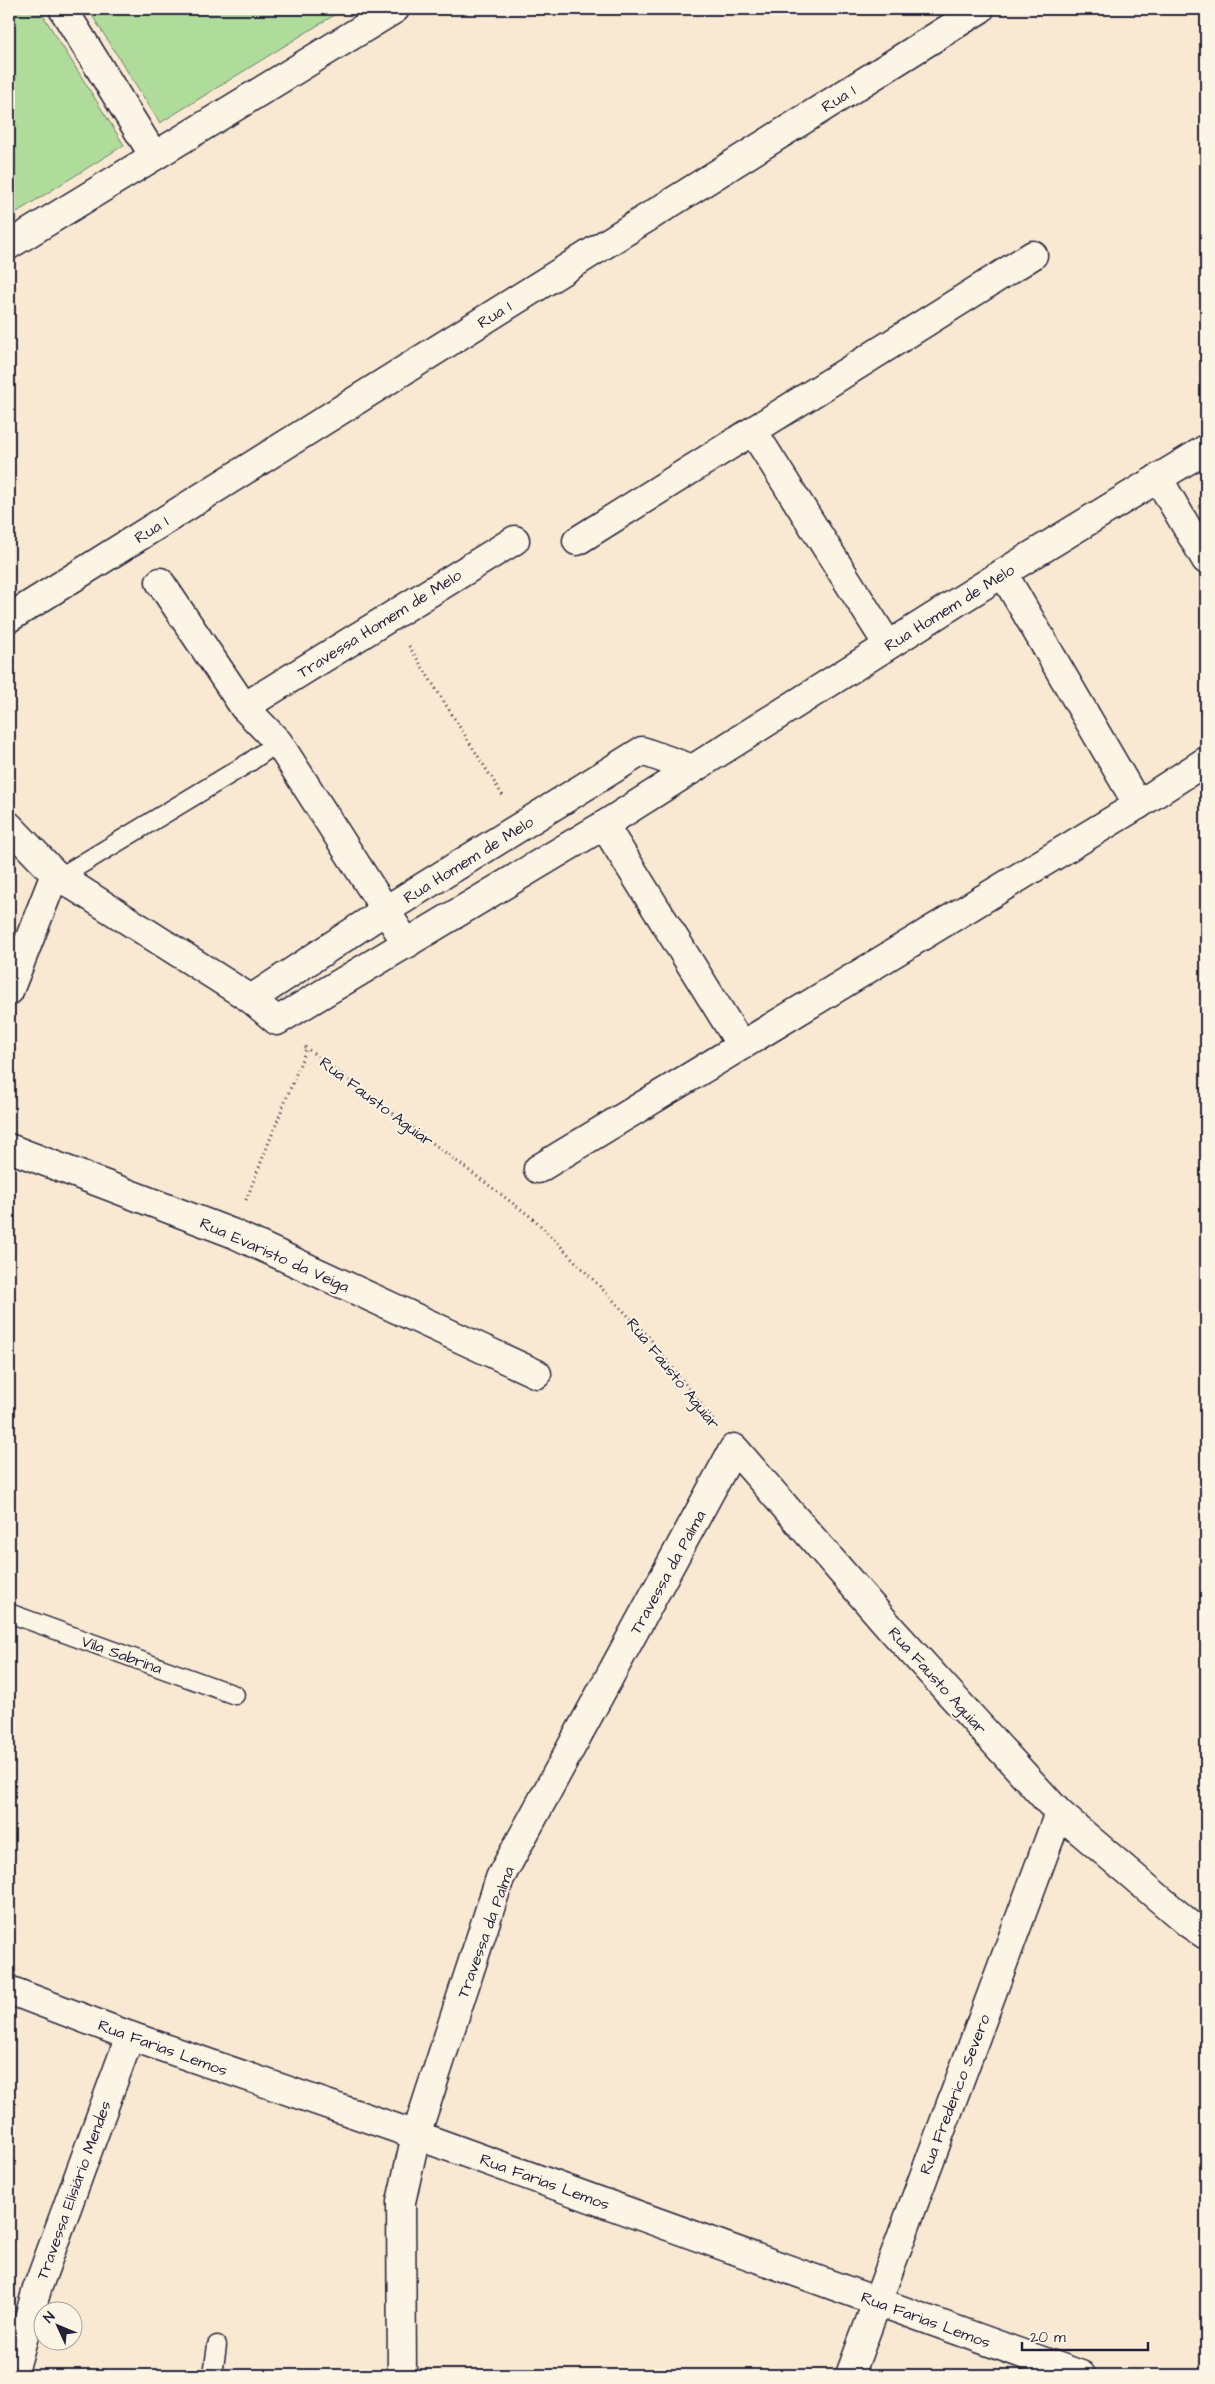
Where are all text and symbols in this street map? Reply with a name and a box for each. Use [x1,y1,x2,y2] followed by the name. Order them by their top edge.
[817,80,860,118] street label: Rua 1
[473,296,516,334] street label: Rua 1
[130,511,173,549] street label: Rua 1
[880,559,1019,657] street label: Rua Homem de Melo
[293,564,466,683] street label: Travessa Homem de Melo
[399,811,538,909] street label: Rua Homem de Melo
[314,1052,438,1153] street label: Rua Fausto Aguiar
[196,1212,353,1299] street label: Rua Evaristo da Veiga
[621,1313,725,1435] street label: Rua Fausto Aguiar
[625,1506,711,1638] street label: Travessa da Palma
[882,1622,991,1740] street label: Rua Fausto Aguiar
[78,1630,165,1680] street label: Vila Sabrina
[452,1863,520,2001] street label: Travessa da Palma
[914,2011,996,2178] street label: Rua Frederico Severo
[95,2014,230,2082] street label: Rua Farias Lemos
[31,2098,117,2283] street label: Travessa Elisiário Mendes
[477,2148,612,2216] street label: Rua Farias Lemos
[858,2286,993,2354] street label: Rua Farias Lemos
[32,2302,82,2352] north arrow
[39,2307,60,2328] text: N
[1022,2319,1149,2351] scale bar
[1030,2327,1066,2348] text: 20 m

